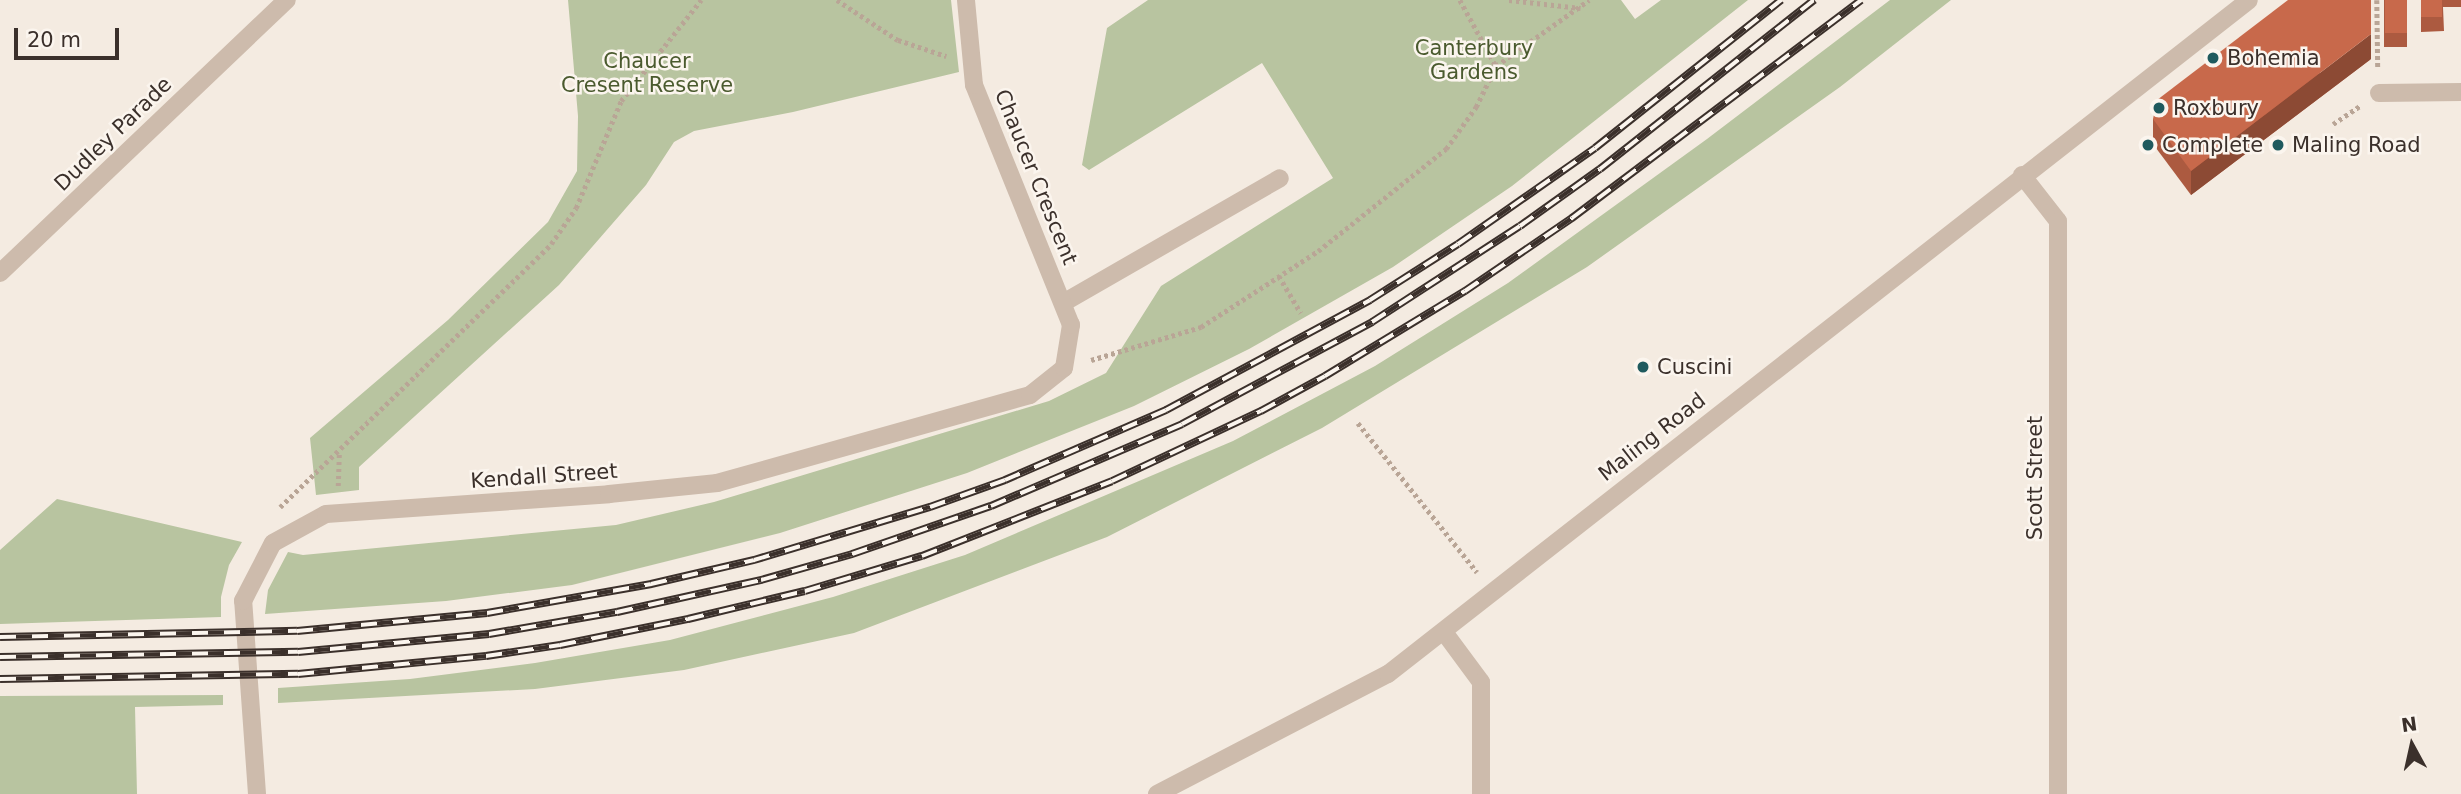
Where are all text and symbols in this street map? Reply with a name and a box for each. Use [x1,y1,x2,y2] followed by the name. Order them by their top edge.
[18,14,122,58] scale bar
[27,28,81,52] text: 20 m
[1415,35,1533,85] park label: Canterbury Gardens
[2227,45,2320,71] place label: Bohemia
[561,48,733,98] park label: Chaucer Cresent Reserve
[2205,50,2221,66] marker: Bohemia
[49,72,177,196] street label: Dudley Parade
[989,86,1083,268] street label: Chaucer Crescent
[2173,95,2259,121] place label: Roxbury
[2151,100,2167,116] marker: Roxbury
[2162,132,2263,158] place label: Complete
[2292,132,2421,158] place label: Maling Road
[2140,137,2156,153] marker: Complete
[2270,137,2286,153] marker: Maling Road
[1657,354,1732,380] place label: Cuscini
[1635,359,1651,375] marker: Cuscini
[1594,387,1710,487] street label: Maling Road
[2022,416,2048,540] street label: Scott Street
[470,458,618,494] street label: Kendall Street
[2377,710,2447,780] north arrow
[2400,712,2418,736] text: N

